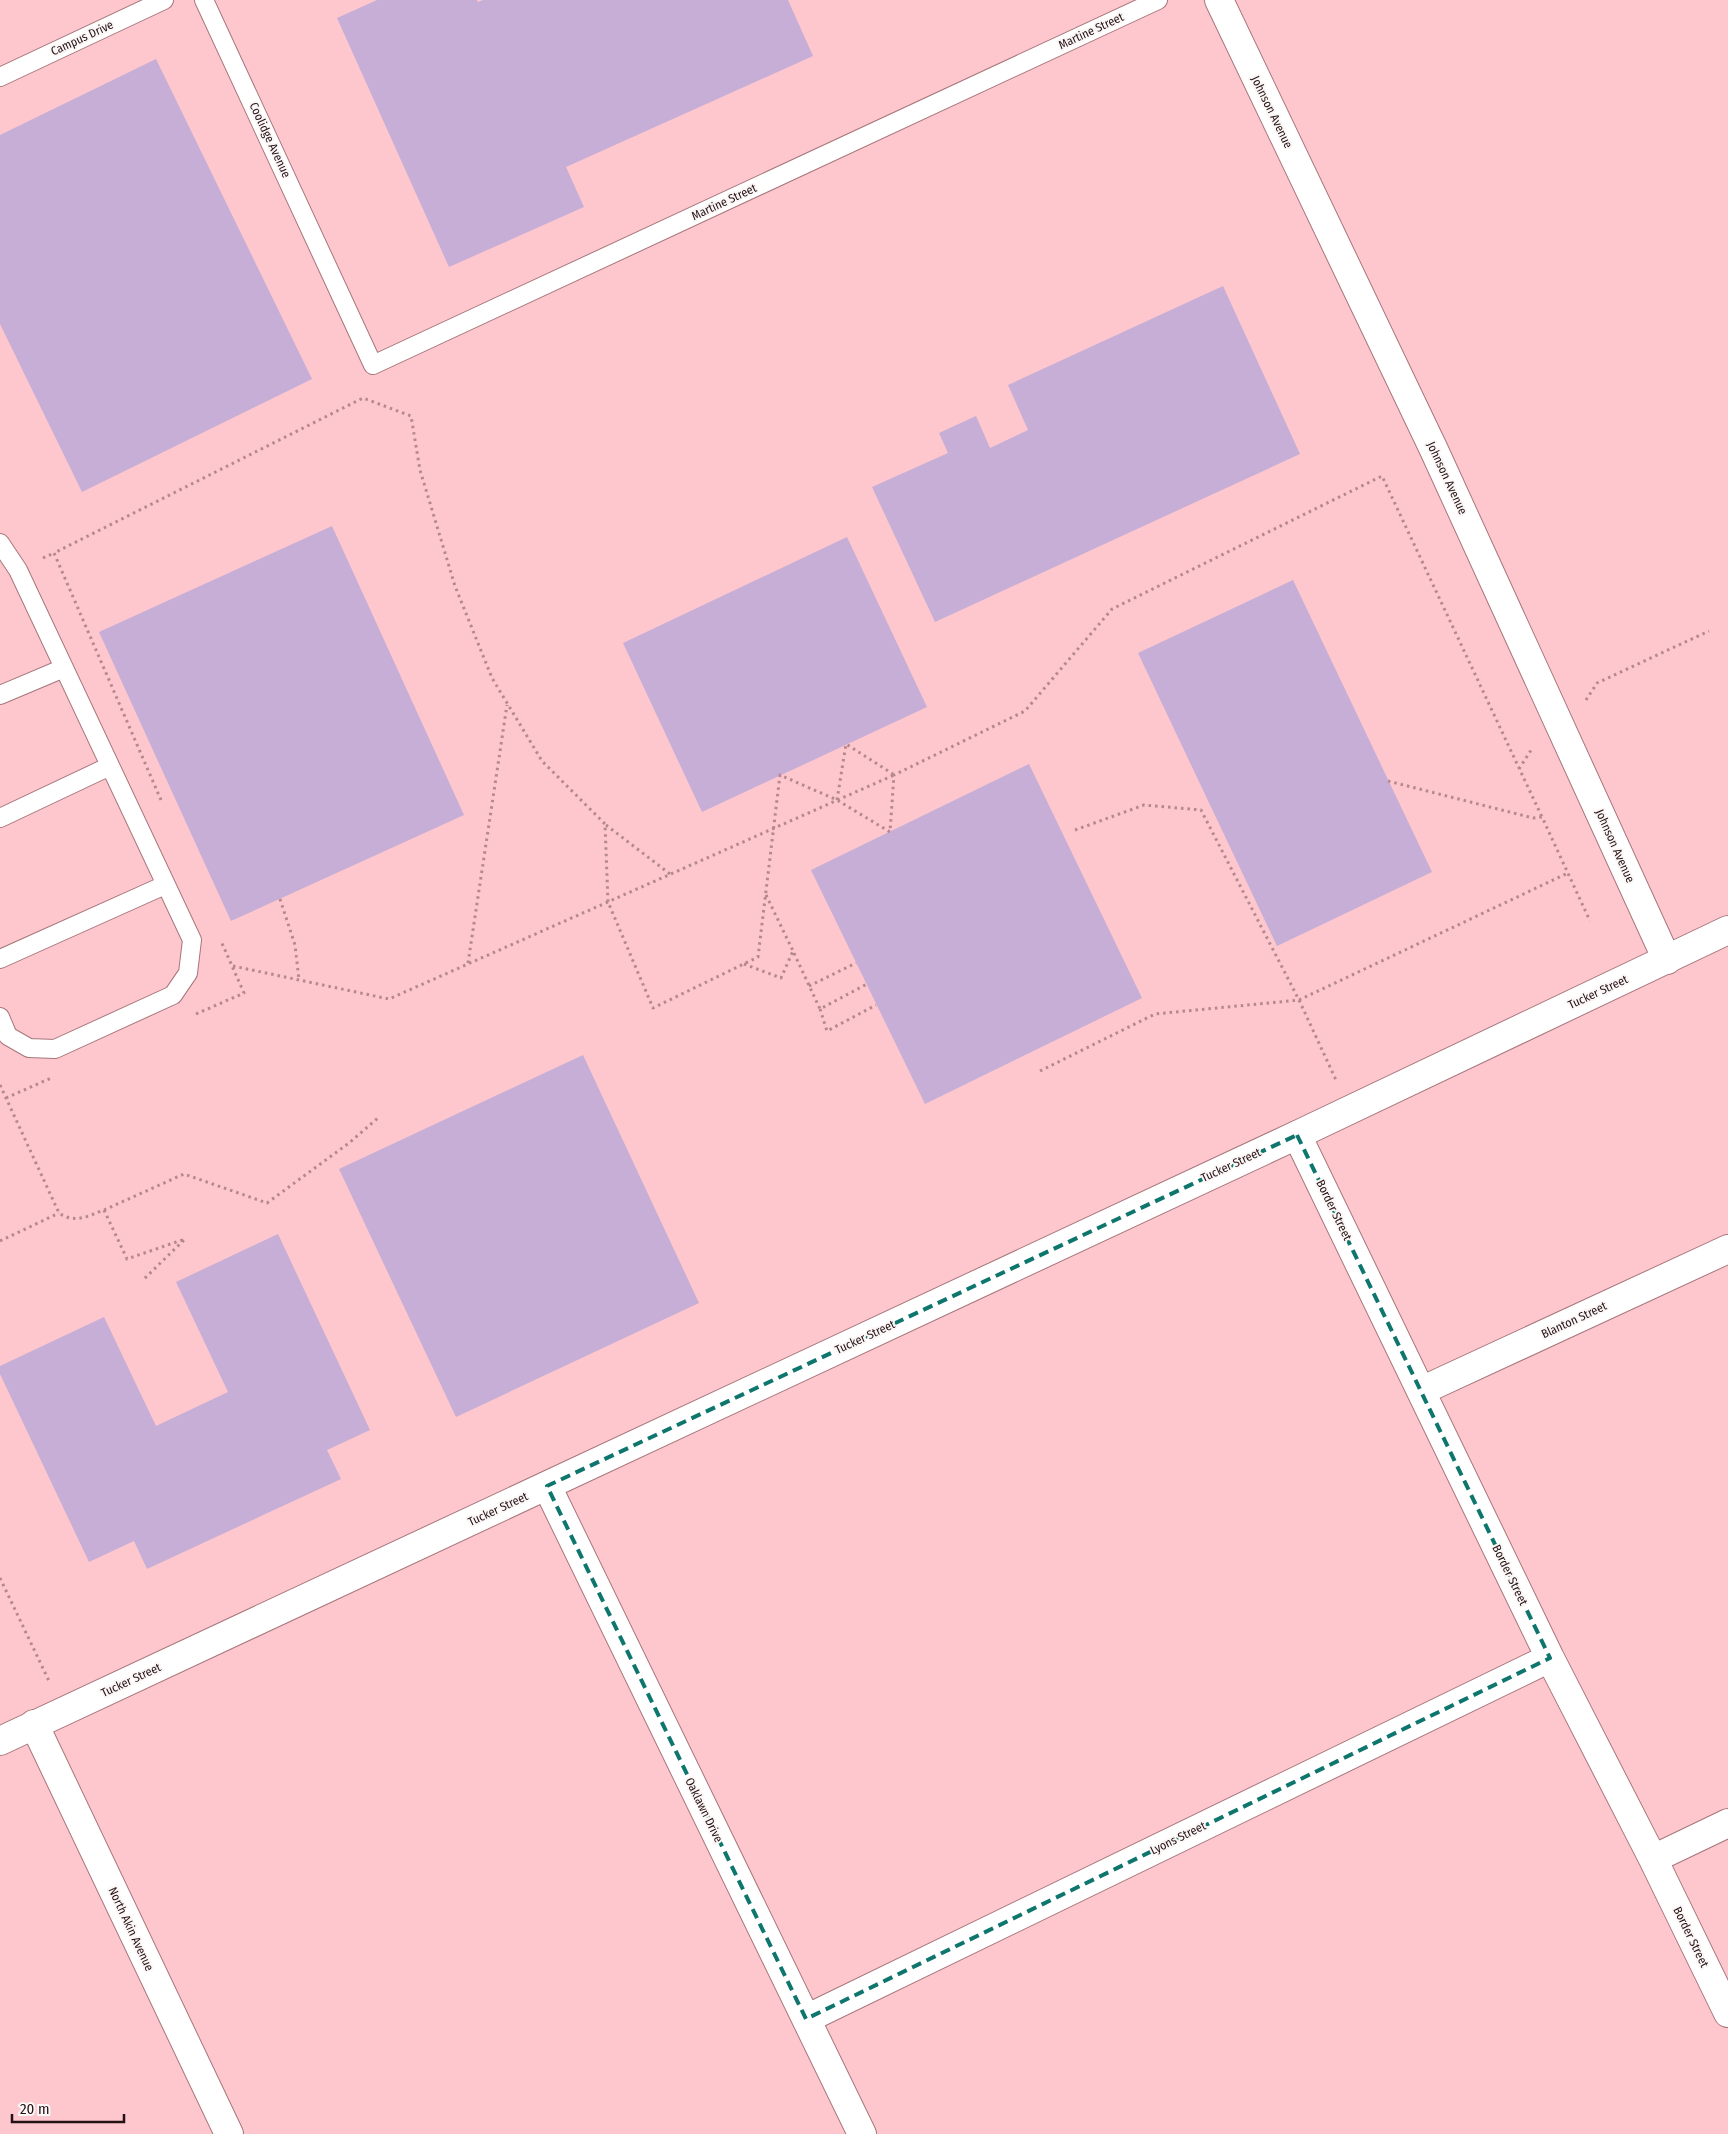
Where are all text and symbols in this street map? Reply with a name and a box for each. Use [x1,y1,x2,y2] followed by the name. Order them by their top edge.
[1056,10,1126,52] street label: Martine Street
[49,17,115,59] street label: Campus Drive
[1248,73,1296,151] street label: Johnson Avenue
[246,100,294,180] street label: Coolidge Avenue
[689,181,759,223] street label: Martine Street
[1424,439,1470,517] street label: Johnson Avenue
[1593,807,1637,885] street label: Johnson Avenue
[1566,972,1630,1012] street label: Tucker Street
[1199,1145,1263,1185] street label: Tucker Street
[1313,1177,1355,1243] street label: Border Street
[1539,1299,1609,1341] street label: Blanton Street
[833,1317,897,1357] street label: Tucker Street
[466,1489,530,1529] street label: Tucker Street
[1489,1542,1531,1608] street label: Border Street
[99,1660,163,1700] street label: Tucker Street
[682,1775,726,1845] street label: Oaklawn Drive
[1148,1819,1208,1857] street label: Lyons Street
[105,1885,157,1973] street label: North Akin Avenue
[1670,1904,1712,1970] street label: Border Street
[12,2092,125,2124] scale bar
[20,2100,50,2118] text: 20 m

